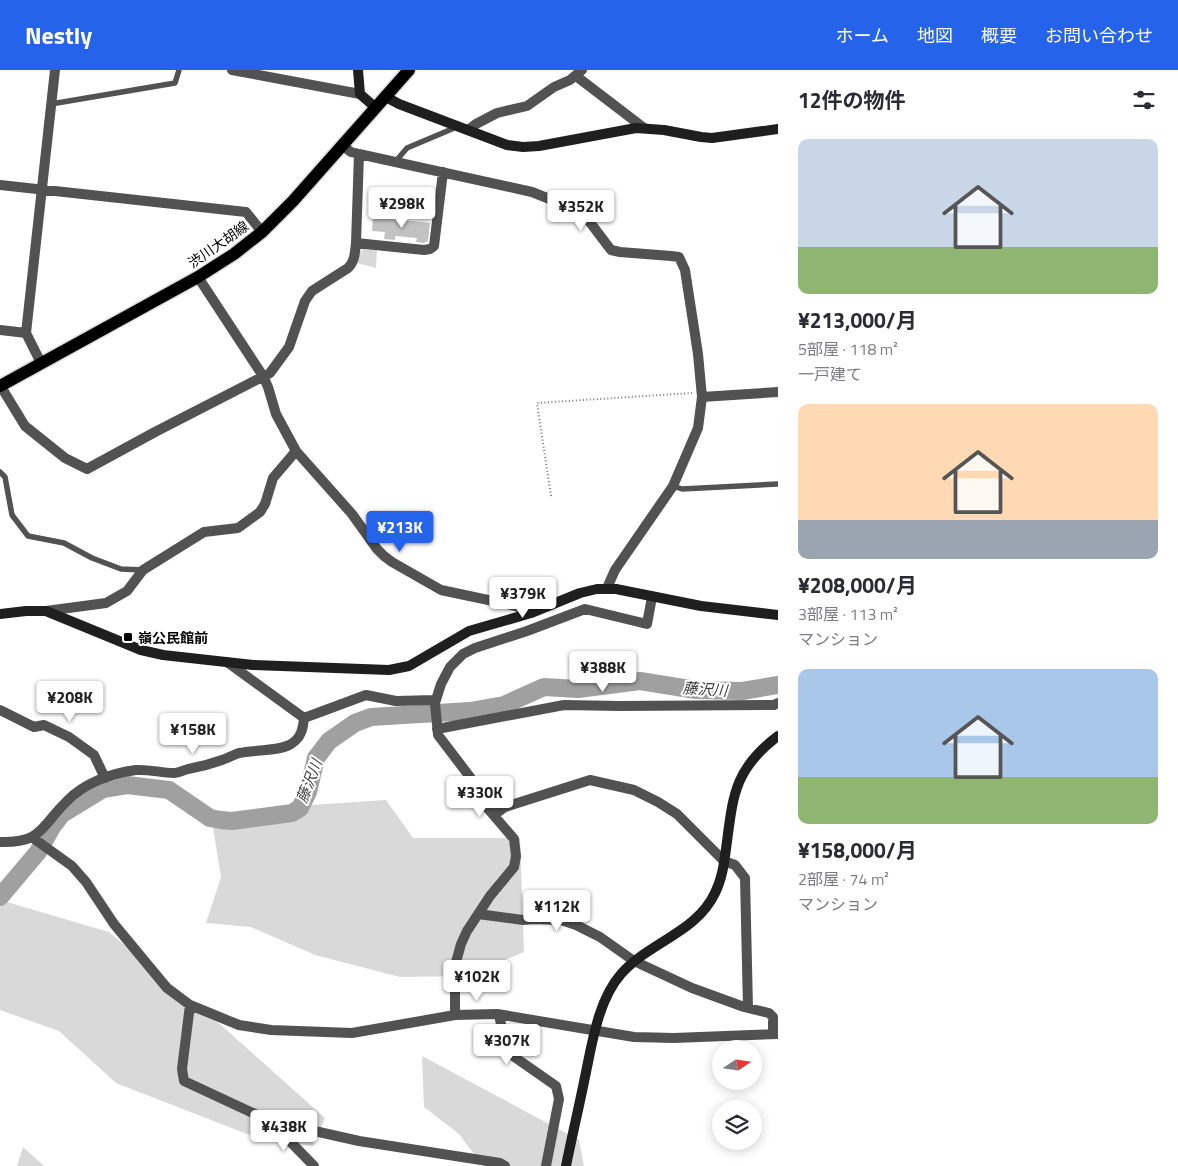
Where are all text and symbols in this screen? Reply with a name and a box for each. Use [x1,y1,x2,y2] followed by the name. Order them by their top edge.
[25,17,92,53] text: Nestly
[836,22,889,49] text: ホーム
[917,22,953,49] text: 地図
[981,22,1017,49] text: 概要
[1045,22,1153,49] text: お問い合わせ
[798,84,906,116] text: 12件の物件
[1130,86,1158,114] icon: filters
[933,172,1023,262] icon: home
[367,186,437,229] pin: ¥298K
[546,190,616,232] pin: ¥352K
[379,191,425,215] text: ¥298K
[558,194,604,218] text: ¥352K
[183,215,253,273] street label: 渋川大胡線
[798,304,917,336] text: ¥213,000/月
[798,337,898,361] text: 5部屋 · 118 m²
[798,362,862,386] text: 一戸建て
[933,437,1023,527] icon: home
[365,510,435,553] pin: ¥213K
[377,515,423,539] text: ¥213K
[798,569,917,601] text: ¥208,000/月
[488,576,558,619] pin: ¥379K
[500,581,546,605] text: ¥379K
[798,602,898,626] text: 3部屋 · 113 m²
[138,627,208,648] place label: 嶺公民館前
[798,627,878,651] text: マンション
[122,631,134,643] marker: 嶺公民館前
[568,650,638,693] pin: ¥388K
[580,655,626,679] text: ¥388K
[682,676,730,702] water label: 藤沢川
[35,680,105,723] pin: ¥208K
[47,685,93,709] text: ¥208K
[933,702,1023,792] icon: home
[158,712,228,755] pin: ¥158K
[170,717,216,741] text: ¥158K
[290,754,329,806] water label: 藤沢川
[445,776,515,818] pin: ¥330K
[457,780,503,804] text: ¥330K
[798,834,917,866] text: ¥158,000/月
[798,867,889,891] text: 2部屋 · 74 m²
[522,890,592,932] pin: ¥112K
[798,892,878,916] text: マンション
[534,894,580,918] text: ¥112K
[442,960,512,1002] pin: ¥102K
[454,964,500,988] text: ¥102K
[472,1024,542,1066] pin: ¥307K
[484,1028,530,1052] text: ¥307K
[712,1040,762,1090] north arrow
[712,1040,762,1150] map controls
[712,1100,762,1150] button: layers
[249,1110,319,1152] pin: ¥438K
[261,1114,307,1138] text: ¥438K

